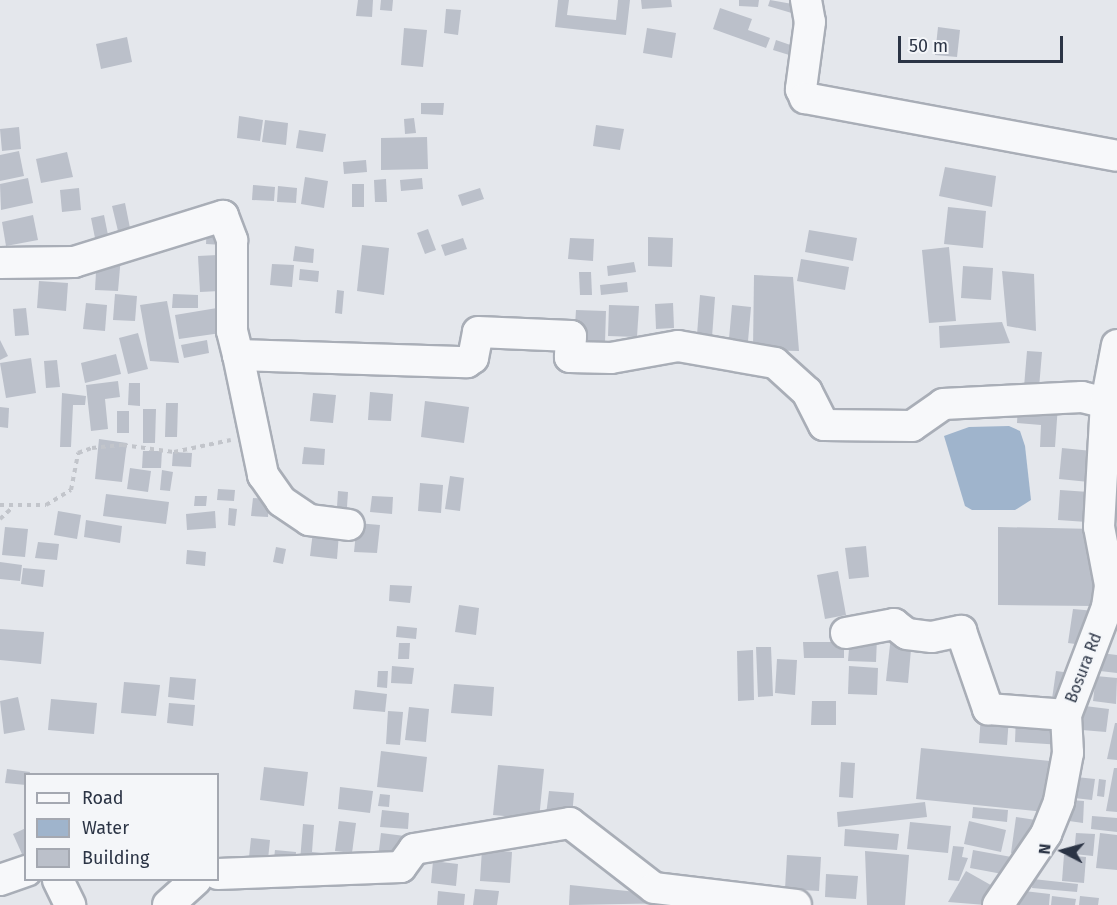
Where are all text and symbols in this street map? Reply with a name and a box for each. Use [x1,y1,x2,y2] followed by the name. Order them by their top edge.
[901,24,1066,62] scale bar
[909,35,948,57] text: 50 m
[1062,630,1106,706] street label: Bosura Rd
[24,773,219,881] legend
[82,787,124,809] text: Road
[82,817,129,839] text: Water
[1033,821,1093,881] north arrow
[1035,843,1055,855] text: N
[82,847,149,869] text: Building

